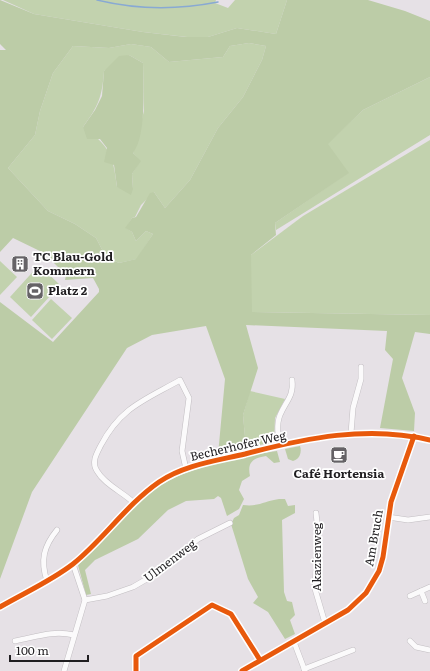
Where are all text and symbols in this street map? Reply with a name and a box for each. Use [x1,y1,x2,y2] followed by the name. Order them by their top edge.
[33,247,113,279] place label: TC Blau-Gold Kommern
[10,254,30,274] building icon: TC Blau-Gold Kommern
[25,281,45,301] sports icon: Platz 2
[48,281,88,299] place label: Platz 2
[188,425,288,465] street label: Becherhofer Weg
[329,445,349,465] cafe icon: Café Hortensia
[294,464,384,482] place label: Café Hortensia
[359,508,387,568] street label: Am Bruch
[307,522,325,592] street label: Akazienweg
[139,534,200,586] street label: Ulmenweg
[10,637,88,663] scale bar
[16,641,49,659] text: 100 m

